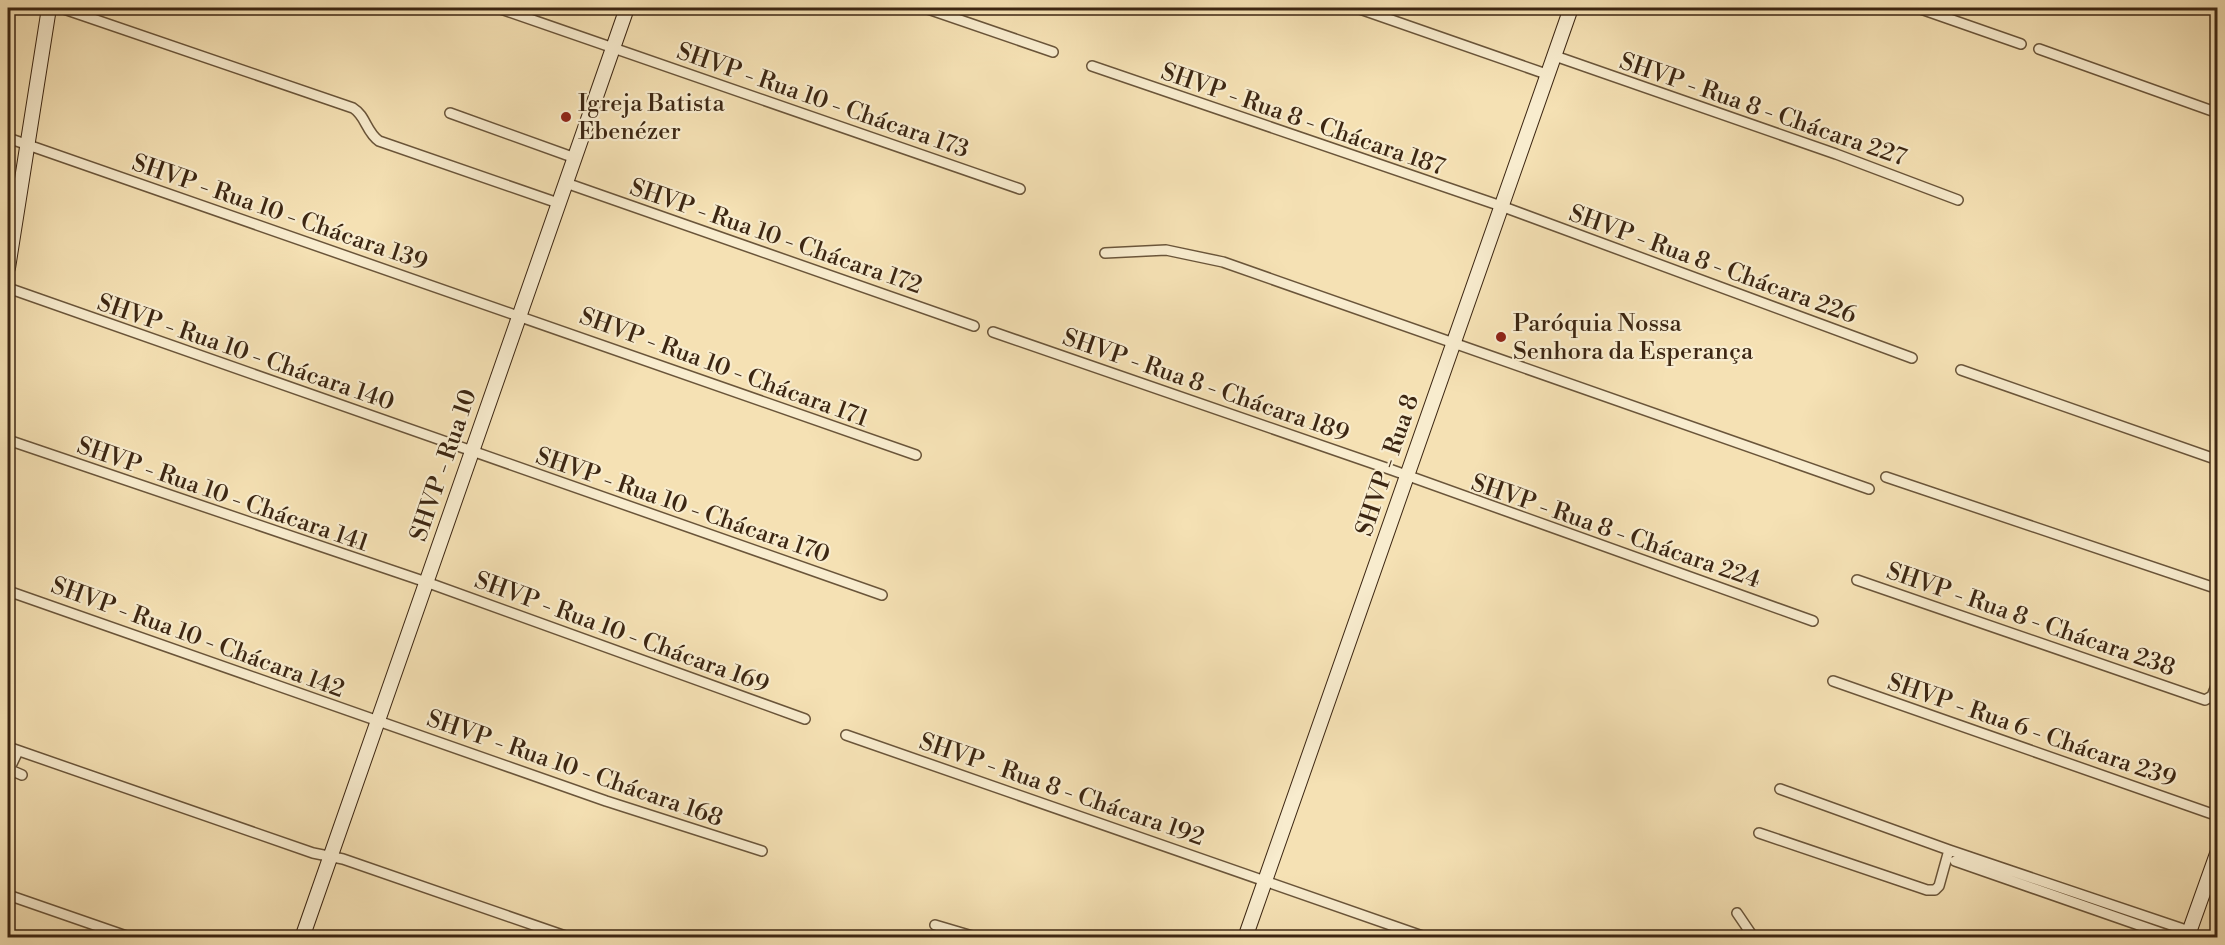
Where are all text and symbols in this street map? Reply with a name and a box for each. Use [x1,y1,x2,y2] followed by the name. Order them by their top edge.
[673,37,973,165] street label: SHVP - Rua 10 - Chácara 173
[1615,47,1910,173] street label: SHVP - Rua 8 - Chácara 227
[1157,57,1449,183] street label: SHVP - Rua 8 - Chácara 187
[578,89,725,147] place label: Igreja Batista Ebenézer
[559,110,573,124] marker: Igreja Batista Ebenézer
[128,148,432,278] street label: SHVP - Rua 10 - Chácara 139
[626,173,926,301] street label: SHVP - Rua 10 - Chácara 172
[1565,199,1861,331] street label: SHVP - Rua 8 - Chácara 226
[93,288,398,418] street label: SHVP - Rua 10 - Chácara 140
[575,302,873,434] street label: SHVP - Rua 10 - Chácara 171
[1513,309,1754,367] place label: Paróquia Nossa Senhora da Esperança
[1058,323,1353,449] street label: SHVP - Rua 8 - Chácara 189
[1494,330,1508,344] marker: Paróquia Nossa Senhora da Esperança
[404,385,484,545] street label: SHVP - Rua 10
[1350,390,1426,540] street label: SHVP - Rua 8
[73,431,373,559] street label: SHVP - Rua 10 - Chácara 141
[532,441,834,570] street label: SHVP - Rua 10 - Chácara 170
[1467,468,1764,596] street label: SHVP - Rua 8 - Chácara 224
[1882,556,2179,684] street label: SHVP - Rua 8 - Chácara 238
[470,566,773,700] street label: SHVP - Rua 10 - Chácara 169
[47,571,348,705] street label: SHVP - Rua 10 - Chácara 142
[1883,667,2180,794] street label: SHVP - Rua 6 - Chácara 239
[423,704,727,834] street label: SHVP - Rua 10 - Chácara 168
[915,727,1208,853] street label: SHVP - Rua 8 - Chácara 192

